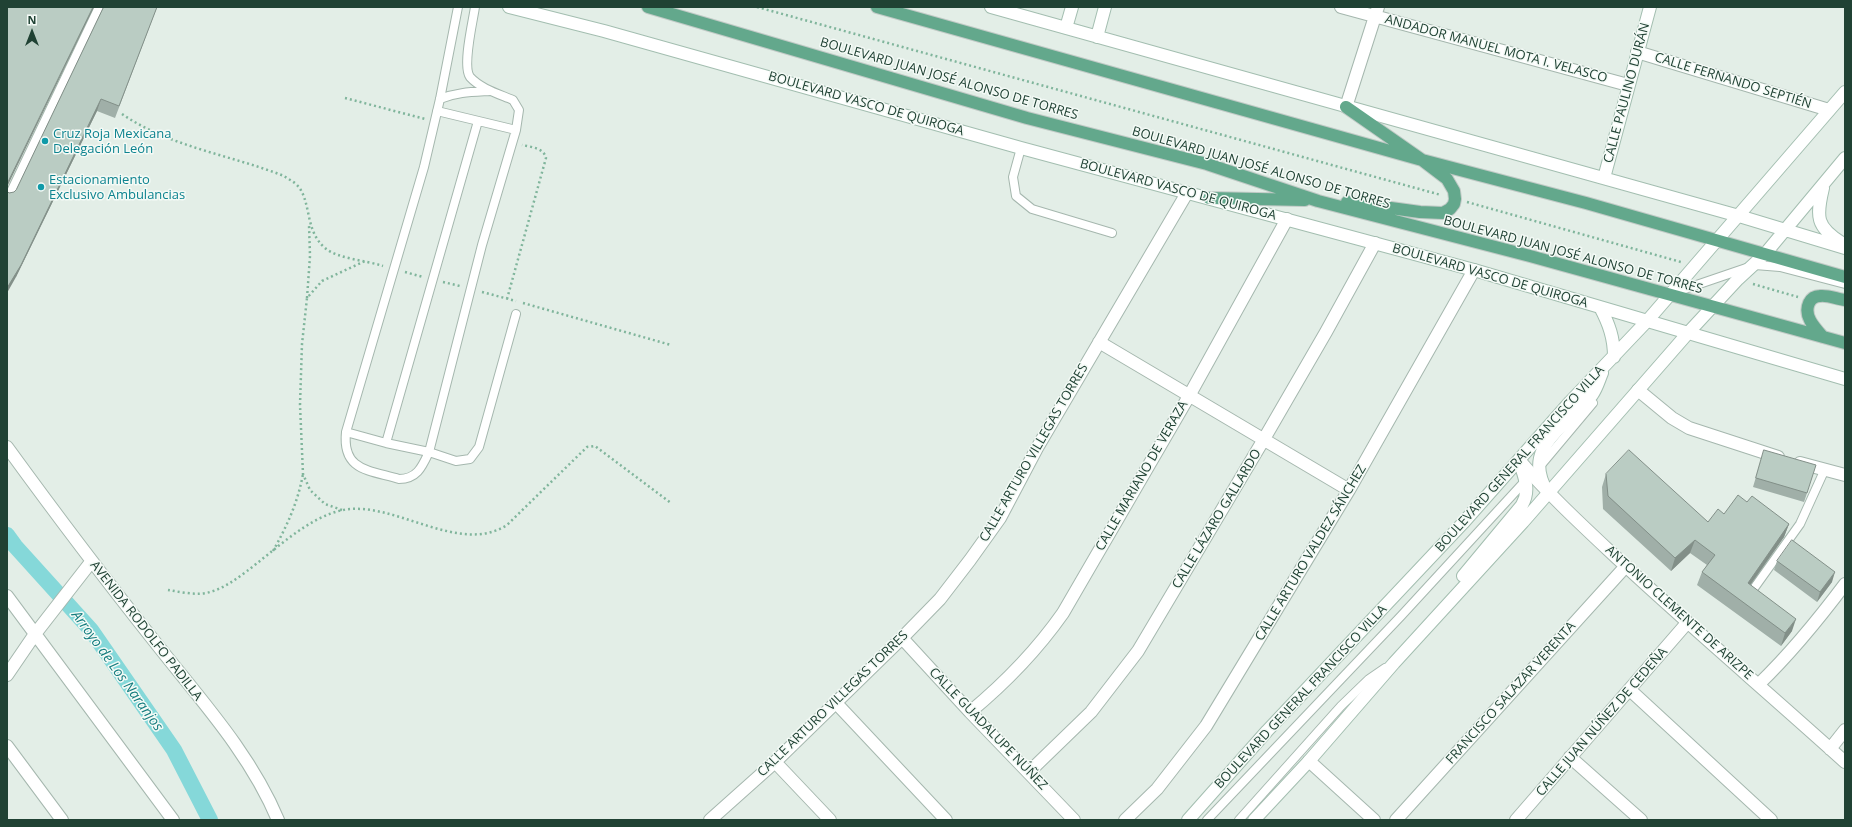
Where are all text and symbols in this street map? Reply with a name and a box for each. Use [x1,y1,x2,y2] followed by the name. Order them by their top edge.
[12,12,52,52] north arrow
[28,12,36,27] text: N
[1383,12,1609,86] street label: ANDADOR MANUEL MOTA I. VELASCO
[1601,21,1653,165] street label: CALLE PAULINO DURÁN
[818,35,1080,123] street label: BOULEVARD JUAN JOSÉ ALONSO DE TORRES
[1653,50,1813,112] street label: CALLE FERNANDO SEPTIÉN
[766,69,966,139] street label: BOULEVARD VASCO DE QUIROGA
[1130,124,1392,212] street label: BOULEVARD JUAN JOSÉ ALONSO DE TORRES
[53,126,171,157] place label: Cruz Roja Mexicana Delegación León
[40,136,50,146] marker: Cruz Roja Mexicana Delegación León
[1078,156,1278,224] street label: BOULEVARD VASCO DE QUIROGA
[49,172,185,203] place label: Estacionamiento Exclusivo Ambulancias
[36,182,46,192] marker: Estacionamiento Exclusivo Ambulancias
[1442,213,1704,297] street label: BOULEVARD JUAN JOSÉ ALONSO DE TORRES
[1390,241,1590,311] street label: BOULEVARD VASCO DE QUIROGA
[976,361,1092,545] street label: CALLE ARTURO VILLEGAS TORRES
[1432,363,1608,555] street label: BOULEVARD GENERAL FRANCISCO VILLA
[1093,398,1191,554] street label: CALLE MARIANO DE VERAZA
[1169,446,1265,592] street label: CALLE LÁZARO GALLARDO
[1252,462,1370,644] street label: CALLE ARTURO VALDEZ SÁNCHEZ
[1602,543,1756,683] street label: ANTONIO CLEMENTE DE ARIZPE
[87,558,205,704] street label: AVENIDA RODOLFO PADILLA
[1212,602,1390,792] street label: BOULEVARD GENERAL FRANCISCO VILLA
[68,608,166,734] water label: Arroyo de Los Naranjos
[1443,619,1579,767] street label: FRANCISCO SALAZAR VERENTA
[755,628,911,780] street label: CALLE ARTURO VILLEGAS TORRES
[1533,644,1671,800] street label: CALLE JUAN NÚÑEZ DE CEDEÑA
[926,665,1050,793] street label: CALLE GUADALUPE NÚÑEZ

